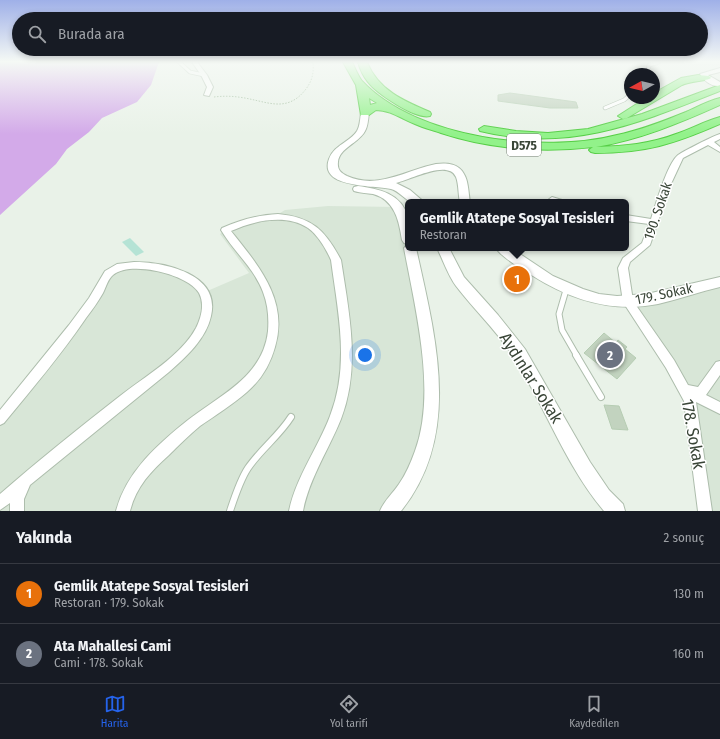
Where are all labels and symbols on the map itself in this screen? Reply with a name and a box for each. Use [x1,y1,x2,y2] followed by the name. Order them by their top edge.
[624,68,660,104] north arrow
[507,134,541,156] road number: D575
[640,180,676,242] street label: 190. Sokak
[504,264,530,294] pin: 1
[634,280,695,308] street label: 179. Sokak
[495,329,567,427] street label: Aydınlar Sokak
[597,340,623,370] pin: 2
[355,345,375,365] your location
[677,397,709,471] street label: 178. Sokak

